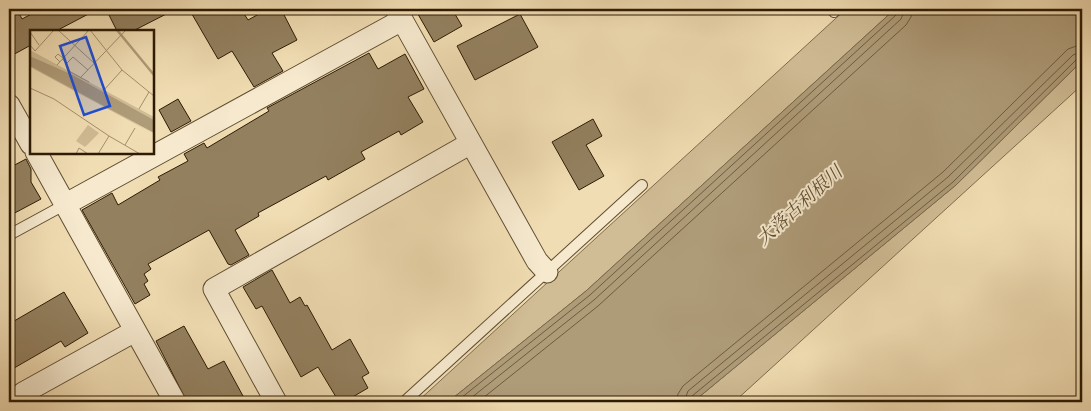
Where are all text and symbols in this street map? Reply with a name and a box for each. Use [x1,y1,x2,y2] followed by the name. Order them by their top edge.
[30,30,154,154] inset map
[750,157,850,251] water label: 大落古利根川

